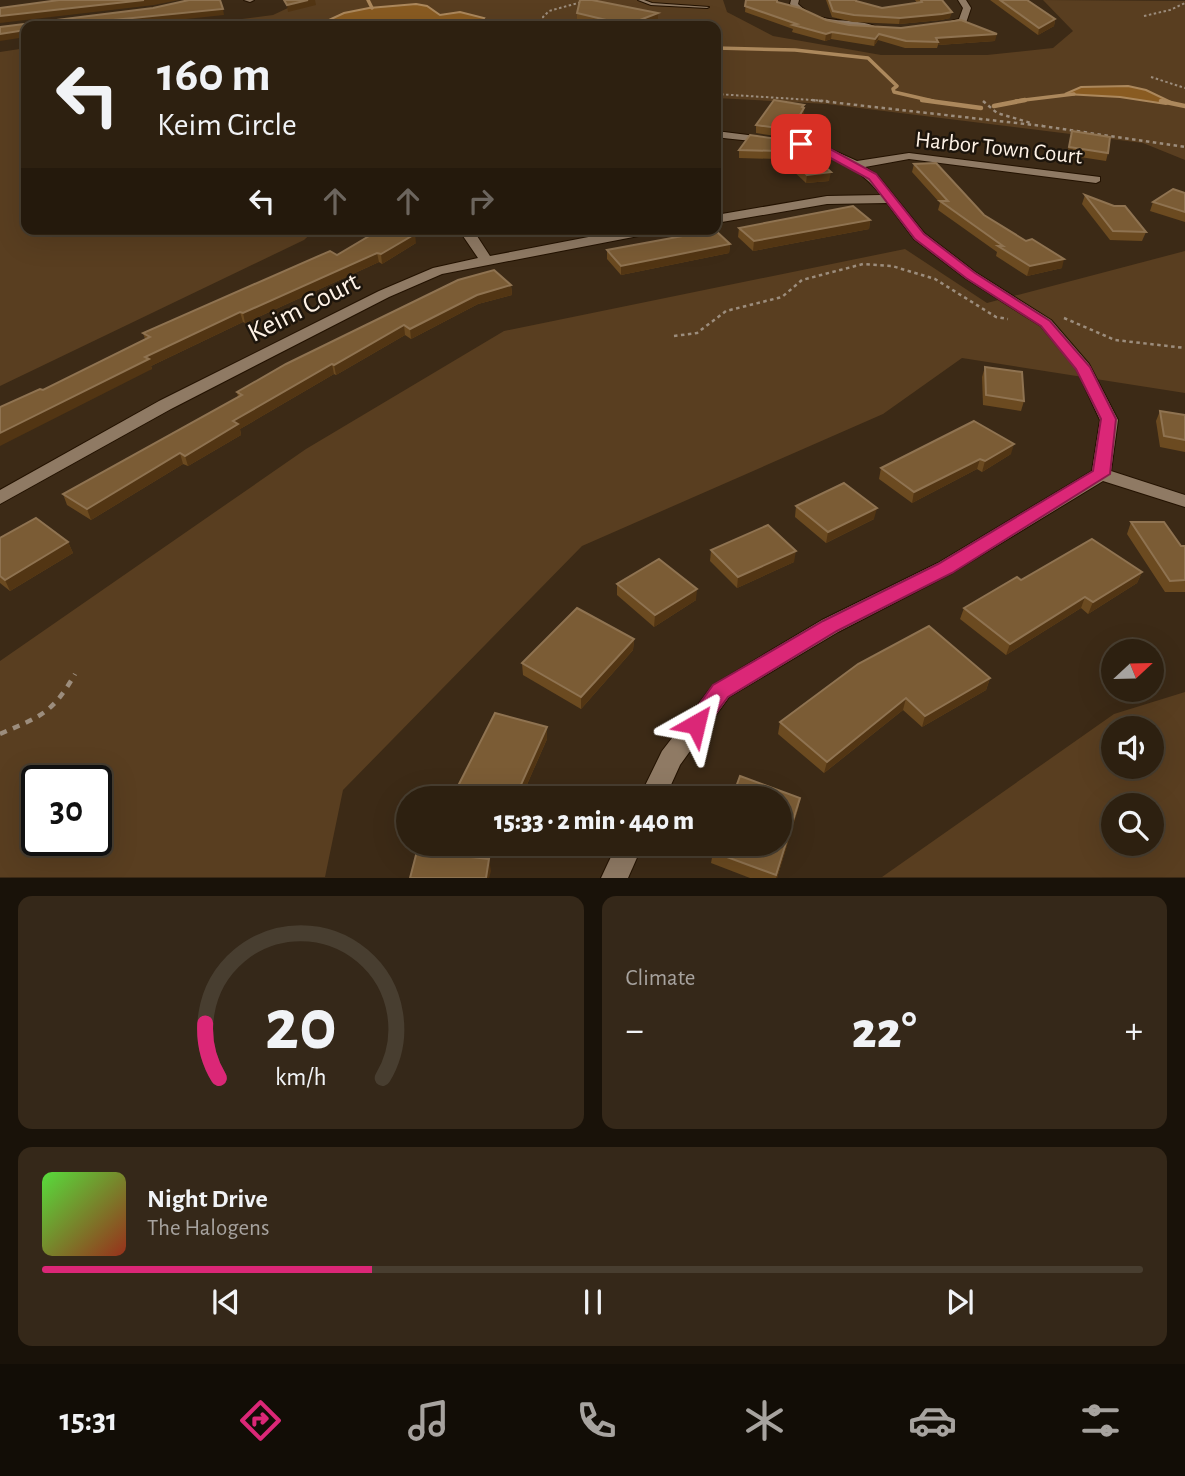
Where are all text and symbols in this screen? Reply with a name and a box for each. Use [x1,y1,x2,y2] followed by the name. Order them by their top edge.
[42,49,133,140] icon: left
[157,51,271,100] text: 160 m
[157,109,297,141] text: Keim Circle
[771,114,831,174] pin
[782,125,820,163] icon: arrive
[914,128,1084,169] street label: Harbor Town Court
[243,182,281,220] icon: left
[316,182,354,220] icon: ahead
[389,182,427,220] icon: ahead
[462,182,500,220] icon: right
[244,268,364,348] street label: Keim Court
[1101,639,1164,702] north arrow
[1101,639,1164,856] map controls
[659,687,733,761] position arrow
[1101,716,1164,779] button: sound
[21,765,112,856] speed limit sign: 30
[1101,793,1164,856] button: search
[494,808,694,834] text: 15:33 · 2 min · 440 m
[626,967,695,990] text: Climate
[265,991,337,1064] text: 20
[852,1005,917,1057] text: 22°
[626,1012,644,1050] text: −
[1125,1012,1143,1050] text: +
[275,1065,327,1090] text: km/h
[147,1186,268,1212] text: Night Drive
[147,1217,269,1240] text: The Halogens
[207,1283,245,1321] icon: previous
[574,1283,612,1321] icon: pause
[941,1283,979,1321] icon: next
[236,1396,285,1445] icon: directions
[404,1396,453,1445] icon: music
[572,1396,621,1445] icon: phone
[740,1396,789,1445] icon: climate
[908,1396,957,1445] icon: car
[1076,1396,1125,1445] icon: filters
[60,1404,117,1436] text: 15:31

